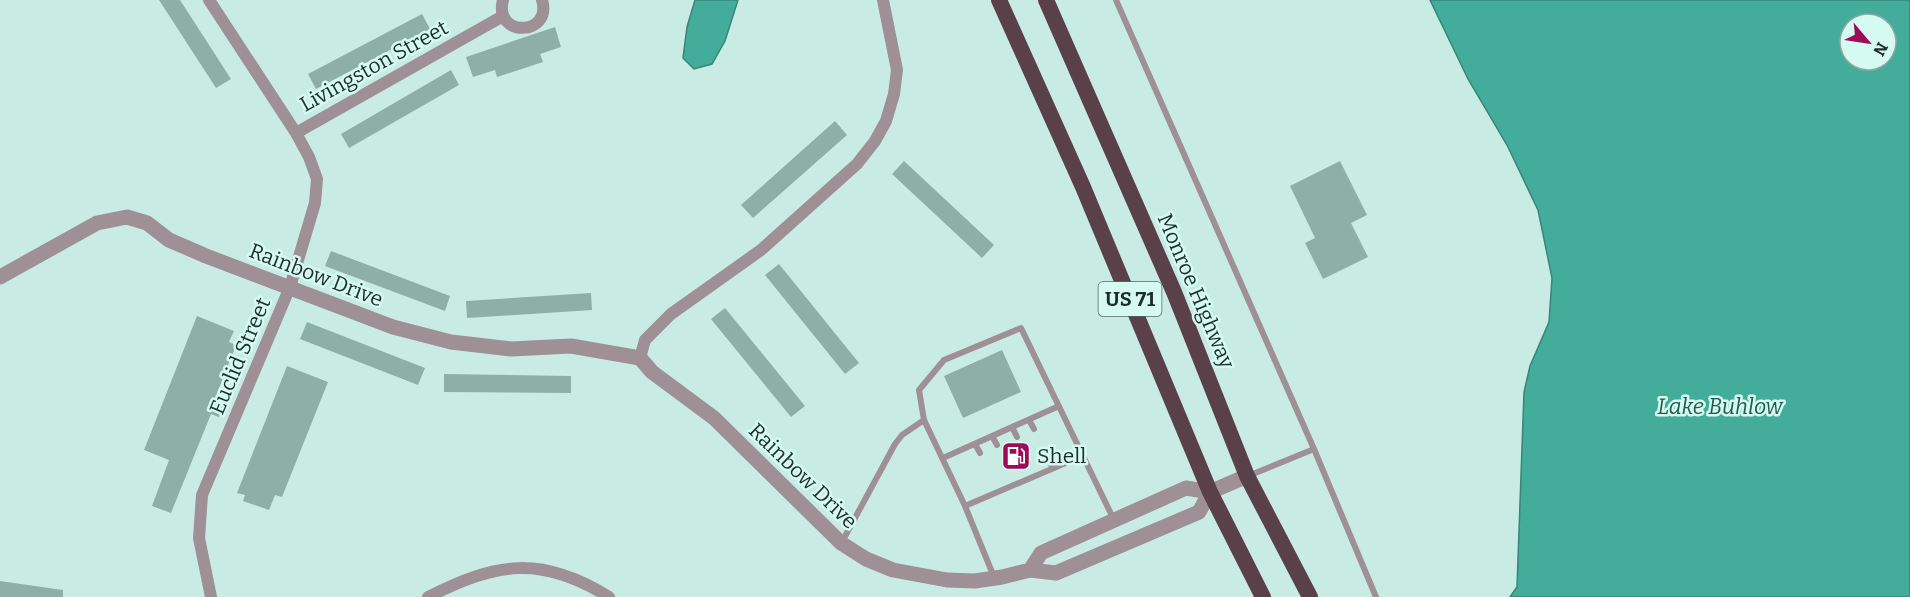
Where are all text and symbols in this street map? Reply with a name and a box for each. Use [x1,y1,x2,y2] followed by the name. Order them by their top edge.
[1838,12,1898,72] north arrow
[295,14,453,117] street label: Livingston Street
[1869,39,1892,59] text: N
[1152,210,1241,373] street label: Monroe Highway
[245,238,387,312] street label: Rainbow Drive
[1098,282,1162,316] road number: US 71
[204,293,276,418] street label: Euclid Street
[1657,393,1784,420] water label: Lake Buhlow
[743,418,863,534] street label: Rainbow Drive
[1000,440,1032,472] fuel station icon: Shell
[1037,443,1086,469] place label: Shell

